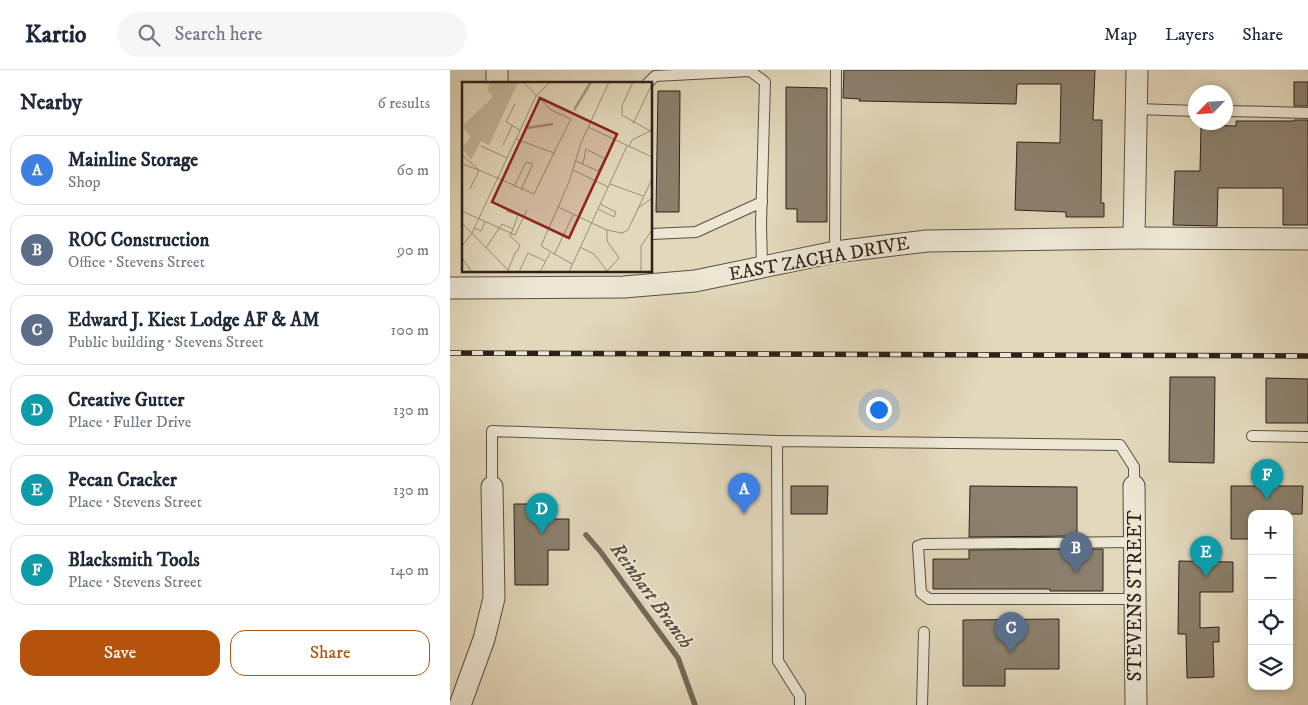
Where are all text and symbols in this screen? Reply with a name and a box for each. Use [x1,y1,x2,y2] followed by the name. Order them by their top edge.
[117,12,467,57] search box
[25,20,87,50] text: Kartio
[135,21,163,49] icon: search
[175,23,262,46] text: Search here
[1104,24,1137,46] text: Map
[1165,24,1214,46] text: Layers
[1242,24,1283,46] text: Share
[462,82,652,272] inset map
[1188,85,1233,130] north arrow
[20,90,82,116] text: Nearby
[377,93,430,113] text: 6 results
[68,149,198,172] text: Mainline Storage
[32,160,42,180] text: A
[397,160,429,180] text: 60 m
[68,172,101,192] text: Shop
[68,229,209,252] text: ROC Construction
[727,232,911,286] street label: EAST ZACHA DRIVE
[32,240,42,260] text: B
[397,240,429,260] text: 90 m
[68,252,205,272] text: Office · Stevens Street
[68,309,320,332] text: Edward J. Kiest Lodge AF & AM
[32,320,42,340] text: C
[391,320,429,340] text: 100 m
[68,332,264,352] text: Public building · Stevens Street
[68,389,184,412] text: Creative Gutter
[866,397,892,423] your location
[31,400,43,420] text: D
[393,400,429,420] text: 130 m
[68,412,191,432] text: Place · Fuller Drive
[1251,459,1283,500] pin: F
[68,469,177,492] text: Pecan Cracker
[728,473,760,514] pin: A
[31,480,43,500] text: E
[393,480,429,500] text: 130 m
[68,492,202,512] text: Place · Stevens Street
[526,493,558,534] pin: D
[1124,510,1147,682] street label: STEVENS STREET
[1248,510,1293,690] map controls
[1248,510,1293,555] button: +
[1060,532,1092,573] pin: B
[1190,536,1222,577] pin: E
[604,537,698,654] water label: Reinhart Branch
[68,549,200,572] text: Blacksmith Tools
[1248,555,1293,600] button: −
[32,560,42,580] text: F
[390,560,429,580] text: 140 m
[68,572,202,592] text: Place · Stevens Street
[1248,600,1293,645] button: locate
[995,612,1027,653] pin: C
[20,630,220,676] button: Save
[230,630,430,676] button: Share
[1248,645,1293,690] button: layers

